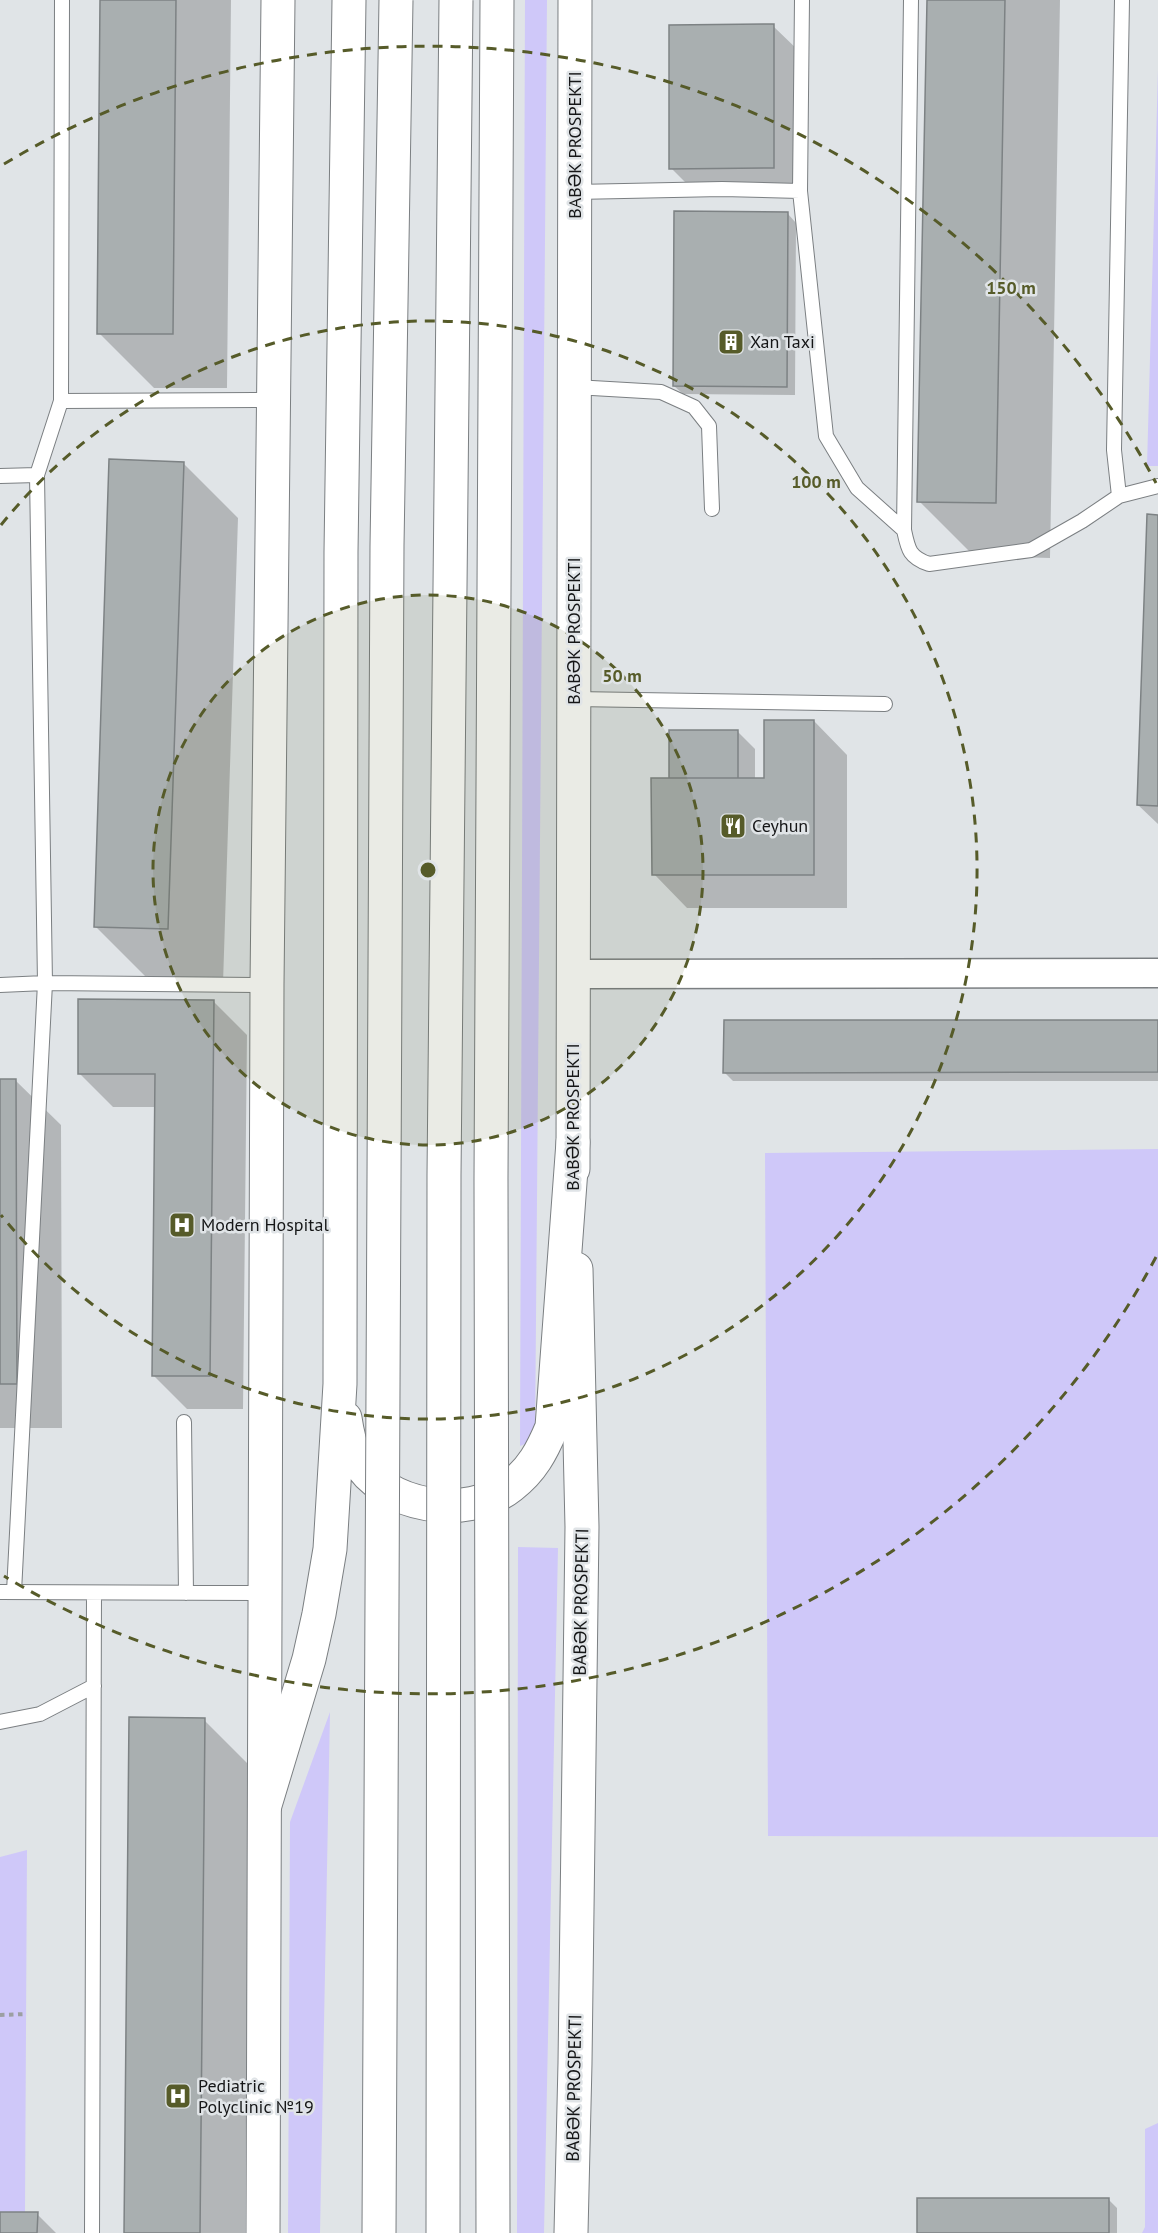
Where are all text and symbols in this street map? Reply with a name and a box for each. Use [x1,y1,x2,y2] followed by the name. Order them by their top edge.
[563,71,586,219] street label: BABƏK PROSPEKTI
[986,276,1036,299] text: 150 m
[716,327,746,357] building icon: Xan Taxi
[750,330,815,353] place label: Xan Taxi
[791,470,841,493] text: 100 m
[562,557,585,705] street label: BABƏK PROSPEKTI
[602,664,642,687] text: 50 m
[718,811,748,841] restaurant icon: Ceyhun
[752,814,808,837] place label: Ceyhun
[418,860,438,880] centre of rings
[561,1043,584,1191] street label: BABƏK PROSPEKTI
[167,1210,197,1240] hospital icon: Modern Hospital
[201,1213,329,1236] place label: Modern Hospital
[568,1528,593,1676] street label: BABƏK PROSPEKTI
[561,2014,586,2162] street label: BABƏK PROSPEKTI
[198,2074,314,2118] place label: Pediatric Polyclinic №19
[163,2081,193,2111] hospital icon: Pediatric Polyclinic №19

